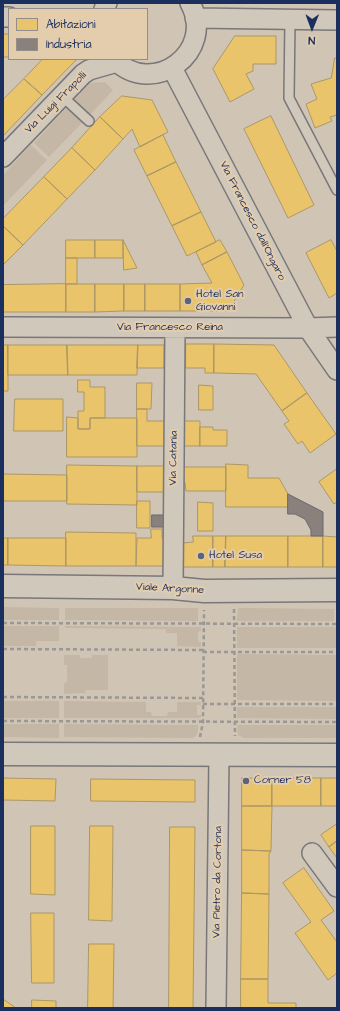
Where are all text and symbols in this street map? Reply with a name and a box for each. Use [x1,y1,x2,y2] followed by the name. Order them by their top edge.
[8,8,148,60] legend
[292,8,332,48] north arrow
[46,16,96,33] text: Abitazioni
[308,33,315,48] text: N
[46,36,91,53] text: Industria
[22,69,90,137] street label: Via Luigi Frapolli
[216,159,288,283] street label: Via Francesco dall'Ongaro
[196,288,244,314] place label: Hotel San Giovanni
[183,296,193,306] marker: Hotel San Giovanni
[117,321,223,335] street label: Via Francesco Reina
[167,431,181,485] street label: Via Catania
[209,549,262,563] place label: Hotel Susa
[196,551,206,561] marker: Hotel Susa
[136,581,204,597] street label: Viale Argonne
[254,774,311,788] place label: Corner 58
[241,776,251,786] marker: Corner 58
[210,826,226,938] street label: Via Pietro da Cortona

